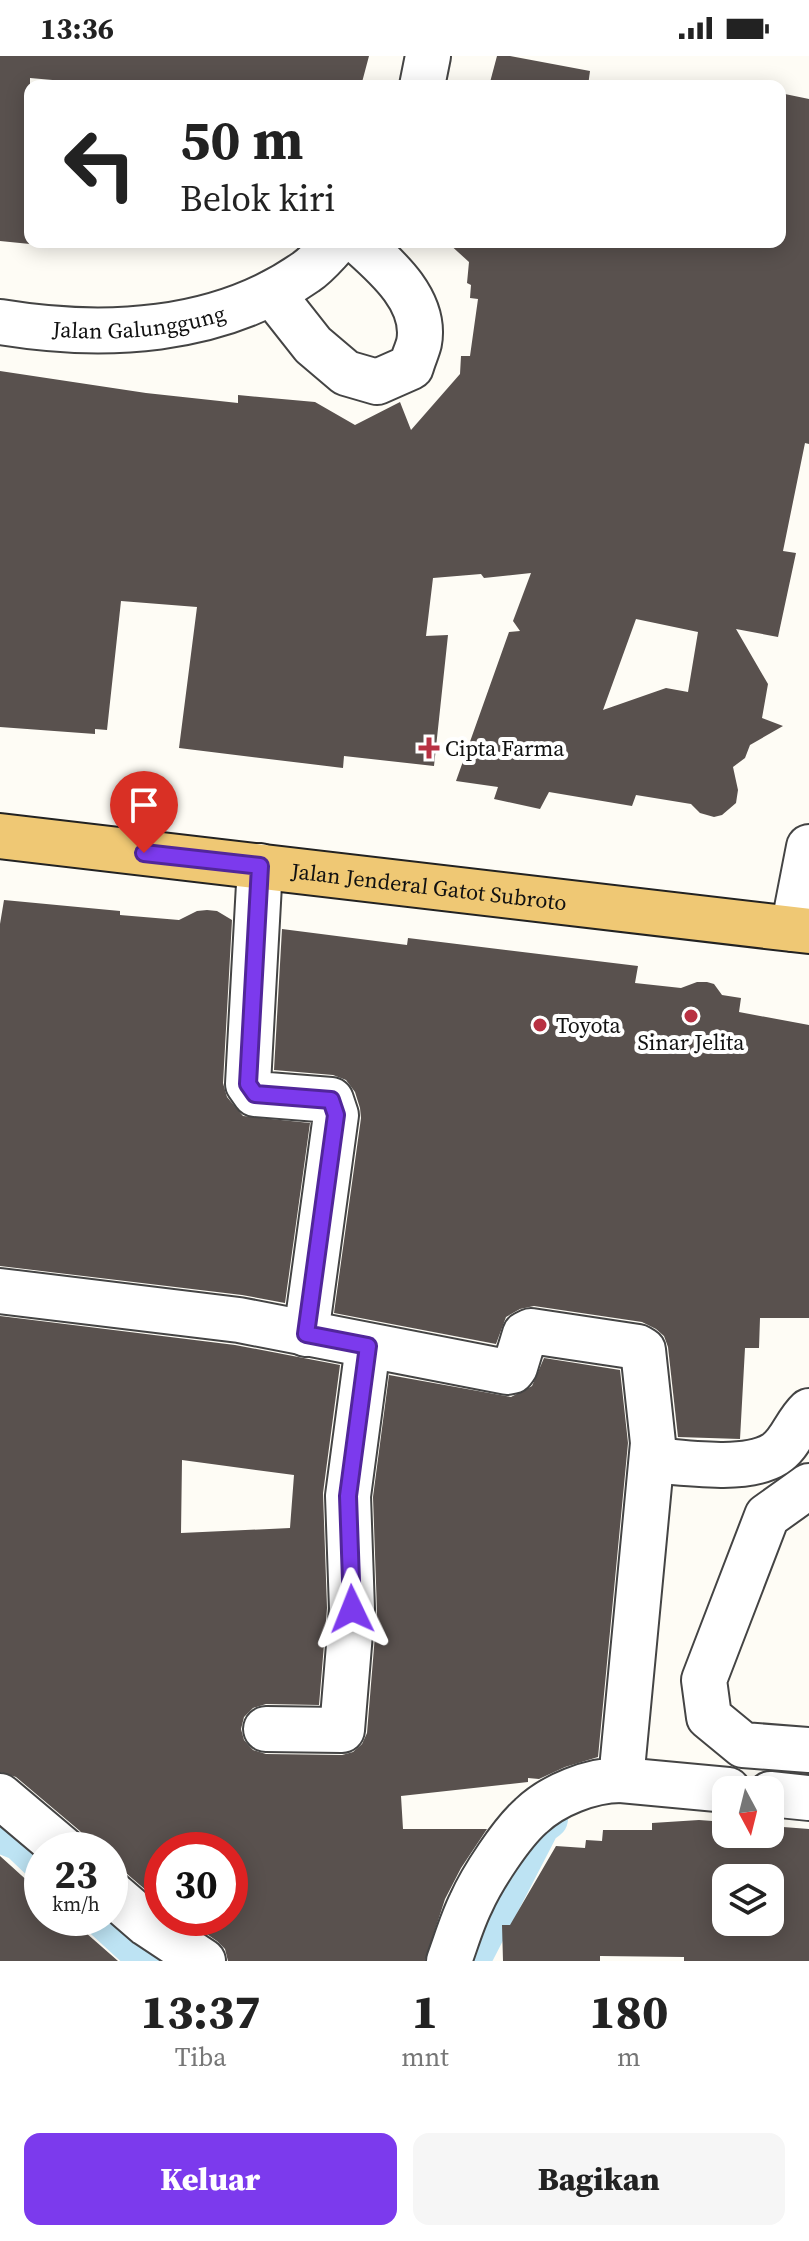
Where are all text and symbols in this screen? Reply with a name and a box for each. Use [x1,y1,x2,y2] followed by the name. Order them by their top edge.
[40,8,114,49] text: 13:36
[180,101,303,178] text: 50 m
[48,112,152,216] icon: left
[180,174,335,223] text: Belok kiri
[51,298,229,345] street label: Jalan Galunggung
[445,733,565,763] place label: Cipta Farma
[420,739,438,757] marker: Cipta Farma
[110,771,178,853] pin
[122,783,166,827] icon: arrive
[289,855,568,917] street label: Jalan Jenderal Gatot Subroto
[682,1007,700,1025] marker: Sinar Jelita
[556,1010,621,1040] place label: Toyota
[531,1016,549,1034] marker: Toyota
[638,1027,745,1057] place label: Sinar Jelita
[310,1567,394,1651] position arrow
[712,1776,784,1848] north arrow
[712,1776,784,1936] map controls
[144,1832,248,1936] speed limit sign: 30
[54,1847,98,1901] text: 23
[712,1864,784,1936] button: layers
[52,1890,100,1918] text: km/h
[140,1978,261,2044] text: 13:37
[412,1978,438,2044] text: 1
[589,1978,668,2044] text: 180
[175,2039,226,2075] text: Tiba
[401,2039,449,2075] text: mnt
[617,2039,641,2075] text: m
[24,2133,397,2225] button: Keluar
[413,2133,785,2225] button: Bagikan

